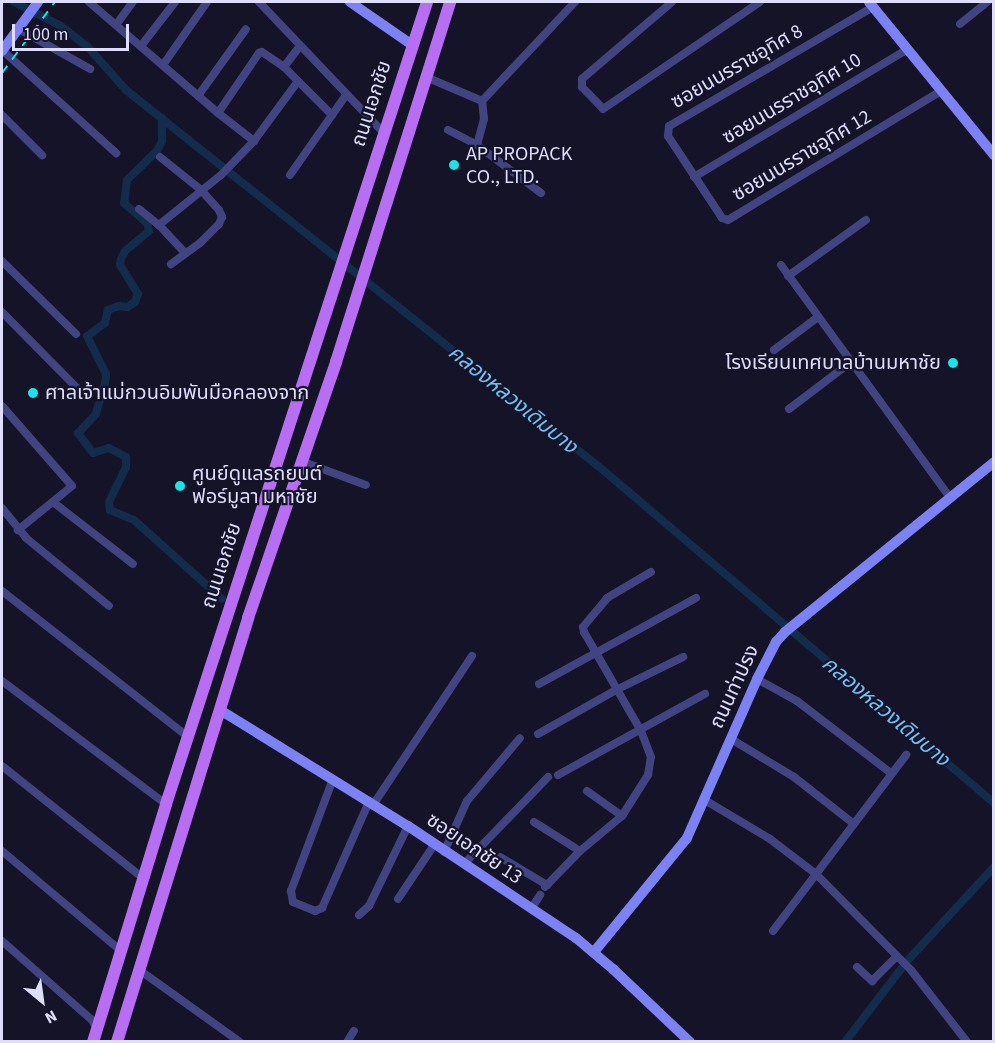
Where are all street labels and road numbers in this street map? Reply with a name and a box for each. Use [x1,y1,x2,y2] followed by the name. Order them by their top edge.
[667,20,807,114] street label: ซอยนนรราชอุทิศ 8
[718,48,866,150] street label: ซอยนนรราชอุทิศ 10
[347,58,397,150] street label: ถนนเอกชัย
[728,105,876,207] street label: ซอยนนรราชอุทิศ 12
[197,520,247,612] street label: ถนนเอกชัย
[705,641,765,733] street label: ถนนท่าปรง
[422,808,526,890] street label: ซอยเอกชัย 13

